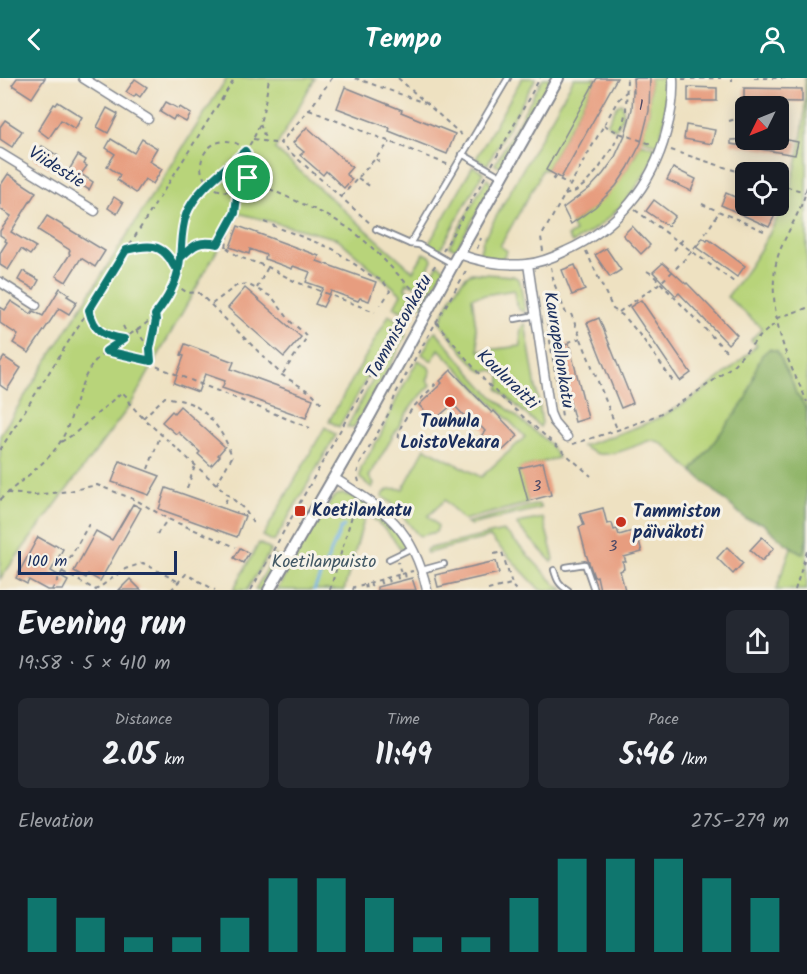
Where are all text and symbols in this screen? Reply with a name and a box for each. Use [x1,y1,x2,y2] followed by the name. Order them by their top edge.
[365,18,442,61] text: Tempo
[18,23,51,56] icon: back
[756,23,789,56] icon: person
[639,94,644,118] house number: 1
[735,96,789,150] north arrow
[735,96,789,216] map controls
[22,139,90,197] street label: Viidestie
[222,152,273,203] pin
[231,161,264,194] icon: arrive
[735,162,789,216] button: locate
[359,269,441,385] street label: Tammistonkatu
[534,289,582,411] street label: Kaurapellonkatu
[469,343,545,418] street label: Kouluraitti
[443,395,457,409] marker: Touhula LoistoVekara
[400,408,500,458] place label: Touhula LoistoVekara
[533,475,542,499] house number: 3
[312,497,412,526] place label: Koetilankatu
[632,498,721,548] place label: Tammiston päiväkoti
[293,504,307,518] marker: Koetilankatu
[614,515,628,529] marker: Tammiston päiväkoti
[609,535,618,559] house number: 3
[18,548,177,576] scale bar
[272,548,376,577] park label: Koetilanpuisto
[27,549,67,574] text: 100 m
[18,599,186,652] text: Evening run
[726,610,789,673] button: share
[18,648,170,680] text: 19:58 · 5 × 410 m
[115,707,172,732] text: Distance
[387,707,420,732] text: Time
[648,707,679,732] text: Pace
[103,732,158,780] text: 2.05
[375,732,432,780] text: 11:49
[620,732,675,780] text: 5:46
[158,747,184,772] text: km
[675,747,707,772] text: /km
[18,806,94,838] text: Elevation
[691,806,789,838] text: 275–279 m

